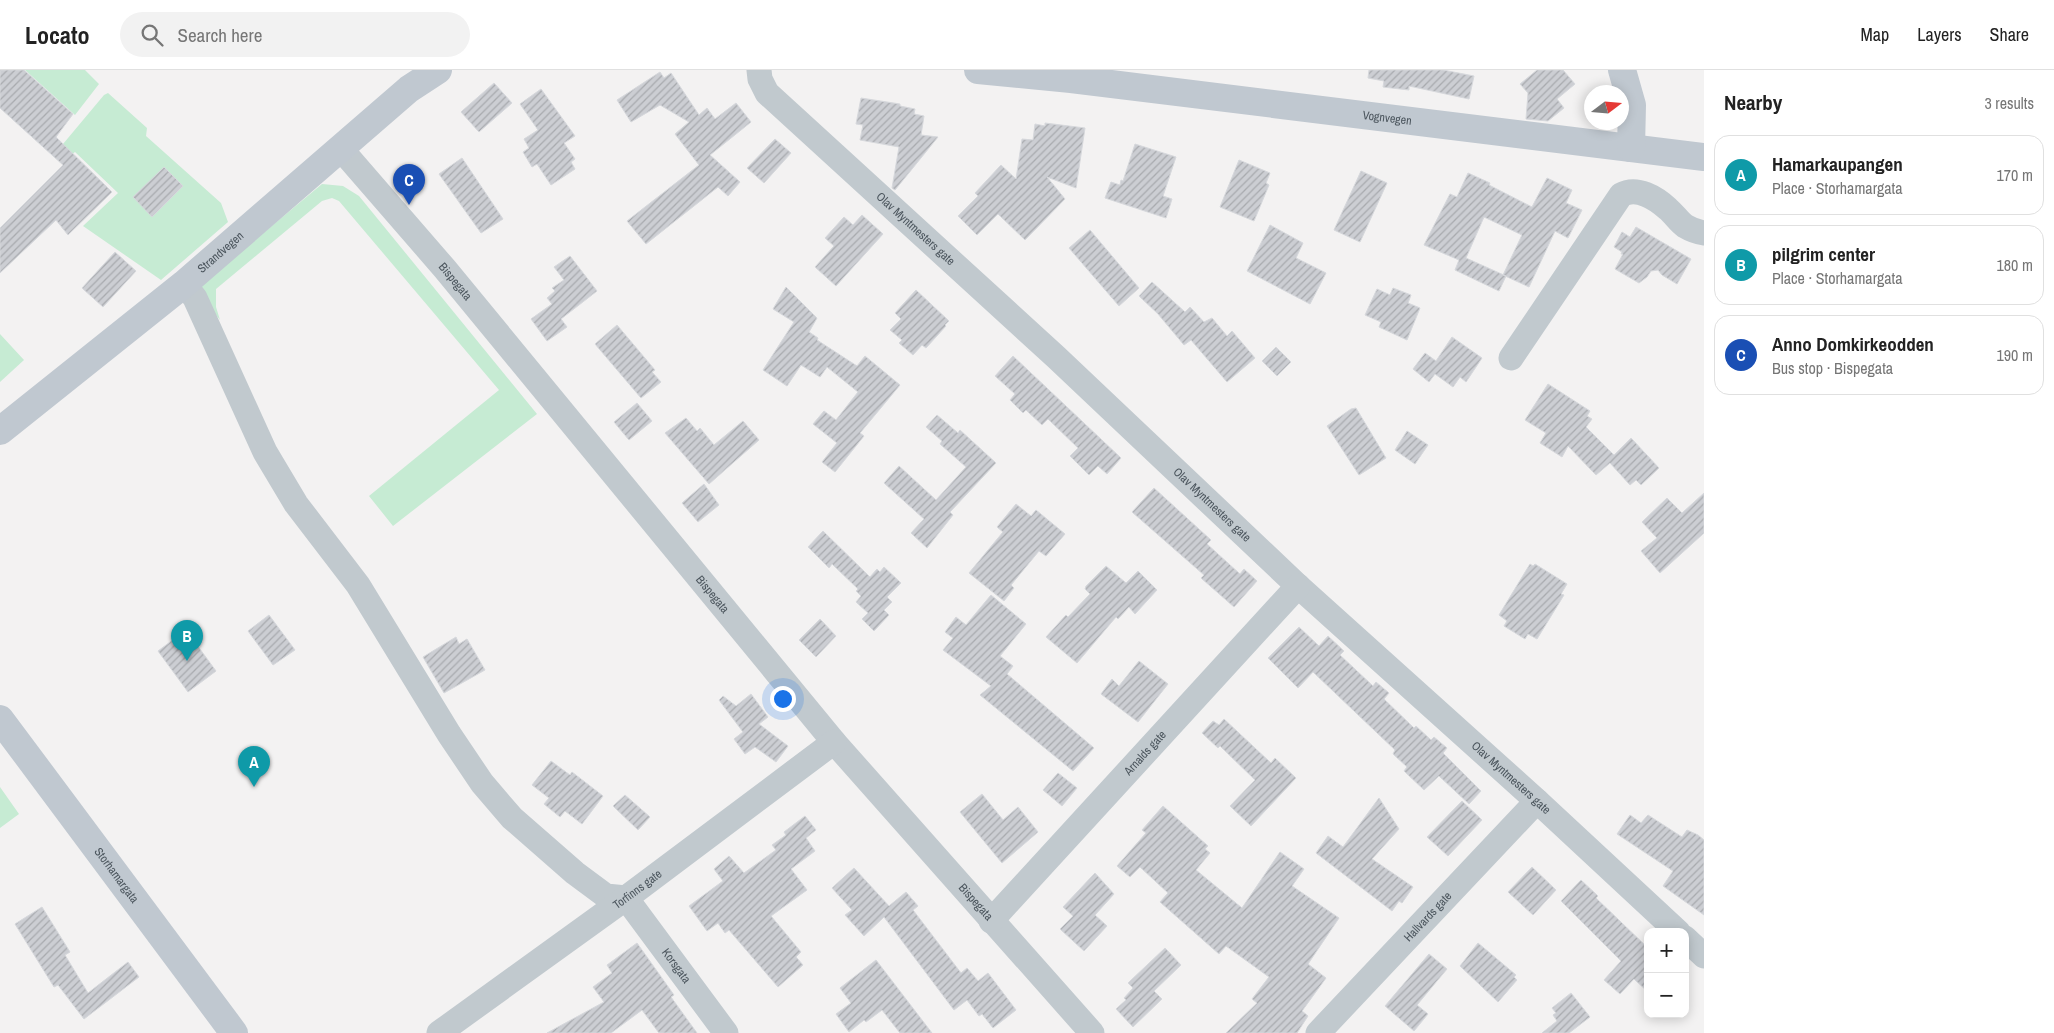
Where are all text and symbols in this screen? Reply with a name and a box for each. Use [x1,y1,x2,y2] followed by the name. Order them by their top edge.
[120,12,470,57] search box
[25,19,90,51] text: Locato
[138,21,166,49] icon: search
[178,22,262,48] text: Search here
[1861,22,1889,47] text: Map
[1917,22,1962,47] text: Layers
[1990,22,2029,47] text: Share
[1584,85,1629,130] north arrow
[1724,88,1782,117] text: Nearby
[1984,92,2034,114] text: 3 results
[1362,107,1413,129] street label: Vognvegen
[1772,151,1903,177] text: Hamarkaupangen
[393,164,425,205] pin: C
[1736,164,1746,186] text: A
[1997,164,2033,186] text: 170 m
[1772,177,1903,199] text: Place · Storhamargata
[873,189,958,269] street label: Olav Myntmesters gate
[194,228,247,277] street label: Strandvegen
[1772,241,1875,267] text: pilgrim center
[1736,254,1746,276] text: B
[1997,254,2033,276] text: 180 m
[435,259,476,304] street label: Bispegata
[1772,267,1903,289] text: Place · Storhamargata
[1772,331,1934,357] text: Anno Domkirkeodden
[1736,344,1746,366] text: C
[1997,344,2033,366] text: 190 m
[1772,357,1893,379] text: Bus stop · Bispegata
[1170,464,1254,545] street label: Olav Myntmesters gate
[692,572,733,617] street label: Bispegata
[171,620,203,661] pin: B
[770,686,796,712] your location
[1120,727,1170,779] street label: Arnalds gate
[1468,738,1554,818] street label: Olav Myntmesters gate
[238,746,270,787] pin: A
[91,844,143,907] street label: Storhamargata
[610,866,665,913] street label: Torfinns gate
[955,880,997,924] street label: Bispegata
[1400,888,1455,945] street label: Hallvards gate
[1644,928,1689,1018] map controls
[1644,928,1689,973] button: +
[658,945,695,987] street label: Korsgata
[1644,973,1689,1018] button: −

